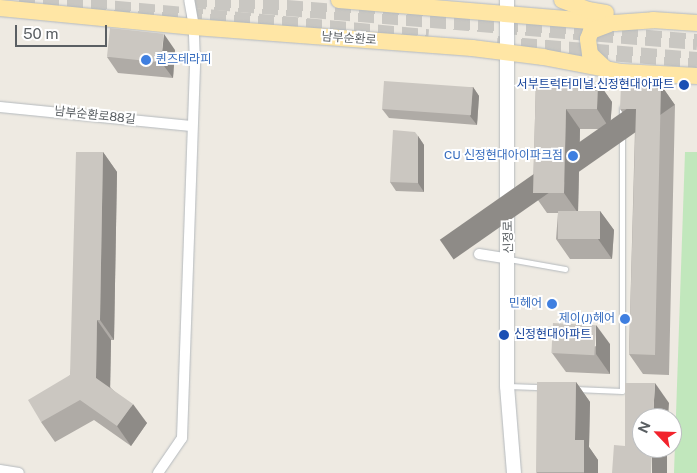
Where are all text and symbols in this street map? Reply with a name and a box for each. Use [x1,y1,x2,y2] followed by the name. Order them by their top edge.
[18,15,110,47] scale bar
[23,25,58,42] text: 50 m
[321,30,377,48] street label: 남부순환로
[156,53,211,67] place label: 퀸즈테라피
[140,54,152,66] marker: 퀸즈테라피
[517,78,674,92] place label: 서부트럭터미널.신정현대아파트
[678,79,690,91] marker: 서부트럭터미널.신정현대아파트
[54,105,136,127] street label: 남부순환로88길
[444,149,563,163] place label: CU 신정현대아이파크점
[567,150,579,162] marker: CU 신정현대아이파크점
[502,220,516,254] street label: 신정로
[509,297,542,311] place label: 민헤어
[546,298,558,310] marker: 민헤어
[559,312,615,326] place label: 제이(J)헤어
[619,313,631,325] marker: 제이(J)헤어
[514,328,591,342] place label: 신정현대아파트
[498,329,510,341] marker: 신정현대아파트
[632,408,682,458] north arrow
[635,419,654,436] text: N

